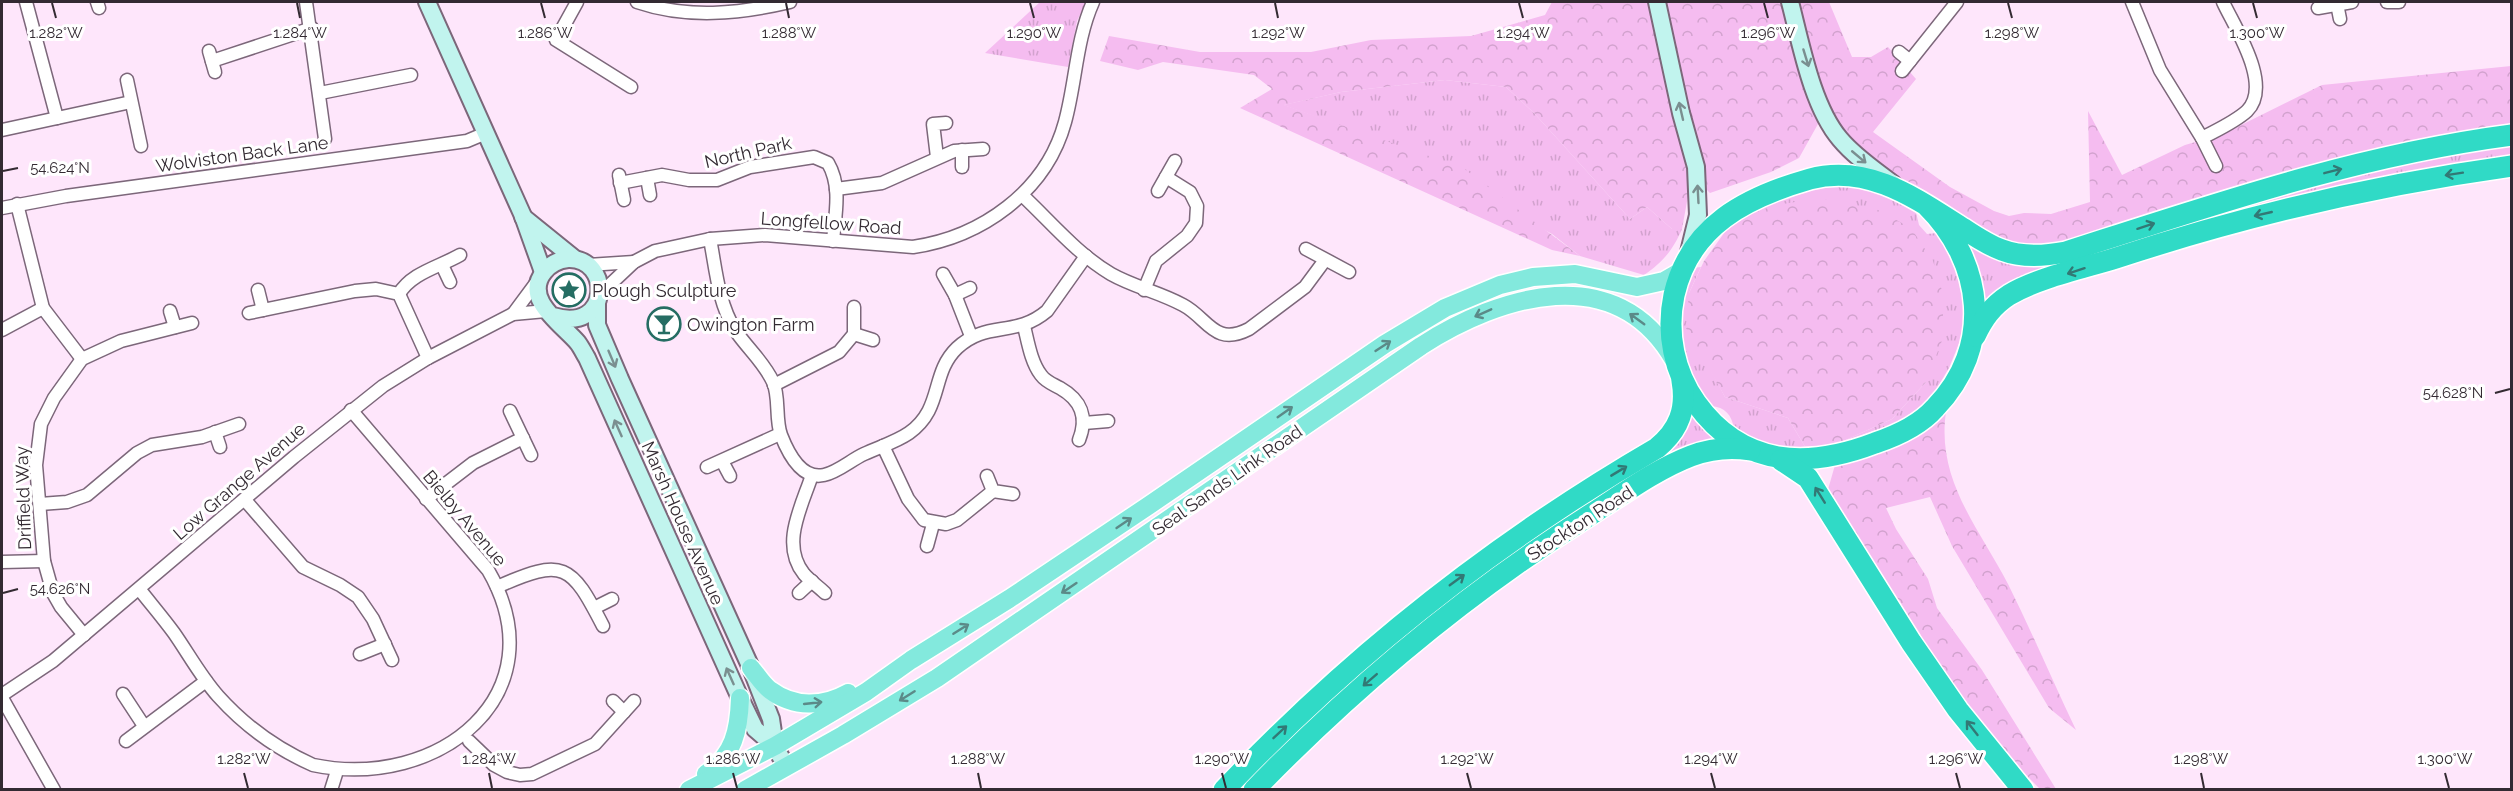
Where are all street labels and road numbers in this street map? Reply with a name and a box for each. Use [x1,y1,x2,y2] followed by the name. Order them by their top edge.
[154,131,330,177] street label: Wolviston Back Lane
[702,132,794,172] street label: North Park
[760,208,902,238] street label: Longfellow Road
[169,418,310,544] street label: Low Grange Avenue
[1148,420,1306,540] street label: Seal Sands Link Road
[637,438,729,608] street label: Marsh House Avenue
[11,445,35,550] street label: Driffield Way
[419,466,511,571] street label: Bielby Avenue
[1523,481,1637,565] street label: Stockton Road

